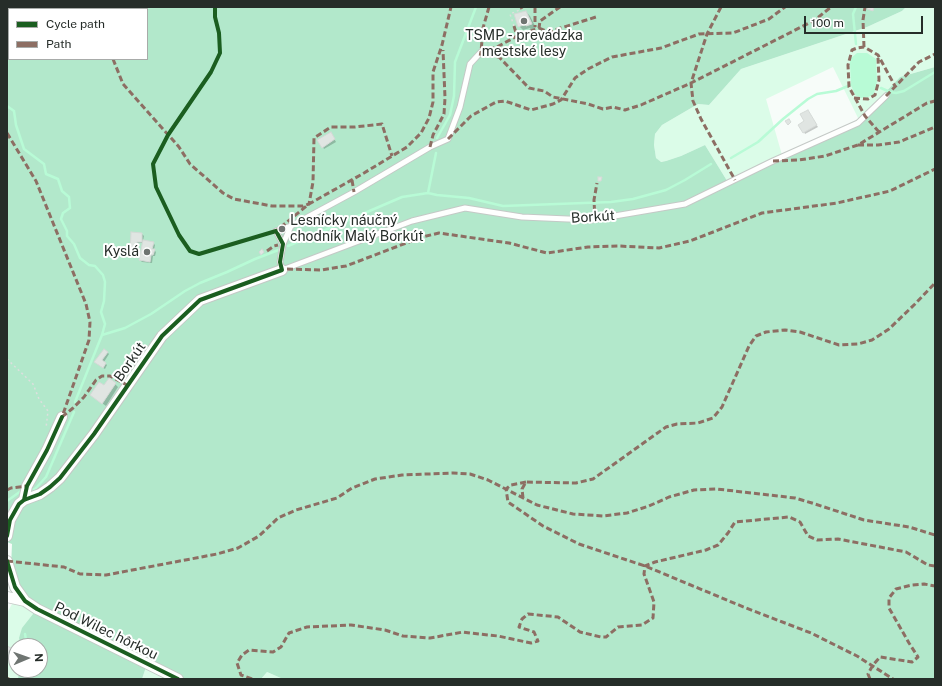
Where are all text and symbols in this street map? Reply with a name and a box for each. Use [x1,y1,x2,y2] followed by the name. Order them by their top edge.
[8,8,148,60] legend
[806,8,925,34] scale bar
[519,16,529,26] marker: TSMP - prevádzka mestské lesy
[811,16,844,30] text: 100 m
[46,17,105,31] text: Cycle path
[465,28,583,60] place label: TSMP - prevádzka mestské lesy
[46,37,72,51] text: Path
[570,207,616,227] street label: Borkút
[290,213,424,246] place label: Lesnícky náučný chodník Malý Borkút
[277,224,287,234] marker: Lesnícky náučný chodník Malý Borkút
[104,244,139,260] place label: Kyslá
[142,247,152,257] marker: Kyslá
[110,339,150,385] street label: Borkút
[51,599,161,663] street label: Pod Wilec hôrkou
[8,638,48,678] north arrow
[33,653,45,662] text: N

